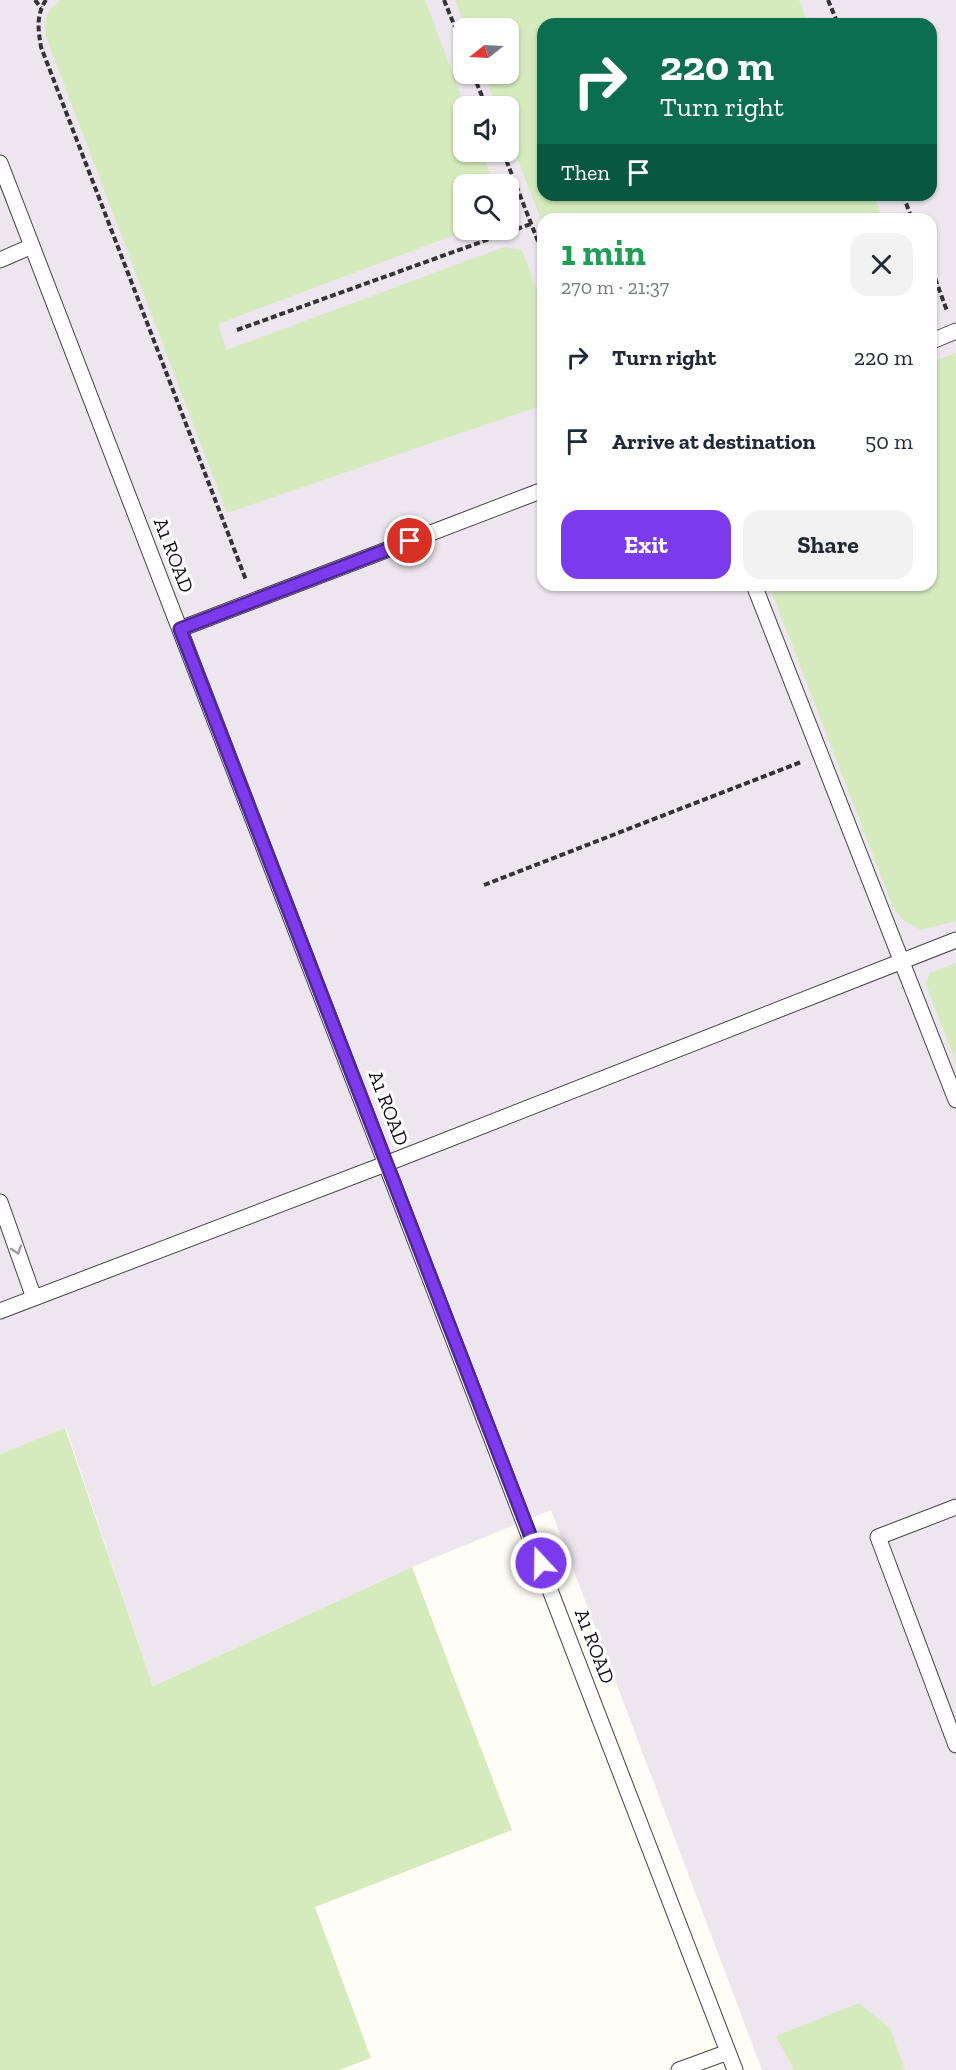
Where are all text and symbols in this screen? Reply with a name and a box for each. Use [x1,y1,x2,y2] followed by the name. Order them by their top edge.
[453,18,519,84] north arrow
[453,18,519,240] map controls
[660,40,774,91] text: 220 m
[561,42,639,120] icon: right
[660,91,784,123] text: Turn right
[453,96,519,162] button: sound
[622,156,655,189] icon: arrive
[561,159,610,186] text: Then
[453,174,519,240] button: search
[561,231,646,274] text: 1 min
[850,233,913,296] button: close
[561,275,669,299] text: 270 m · 21:37
[561,341,594,374] icon: right
[612,344,716,371] text: Turn right
[854,344,913,371] text: 220 m
[561,425,594,458] icon: arrive
[612,428,815,455] text: Arrive at destination
[865,428,913,455] text: 50 m
[561,510,731,579] button: Exit
[743,510,913,579] button: Share
[149,514,199,596] street label: A1 ROAD
[384,515,435,566] pin
[393,524,426,557] icon: arrive
[364,1067,414,1149] street label: A1 ROAD
[9,1244,22,1255] one-way arrow
[509,1531,573,1595] position arrow
[570,1605,620,1687] street label: A1 ROAD

